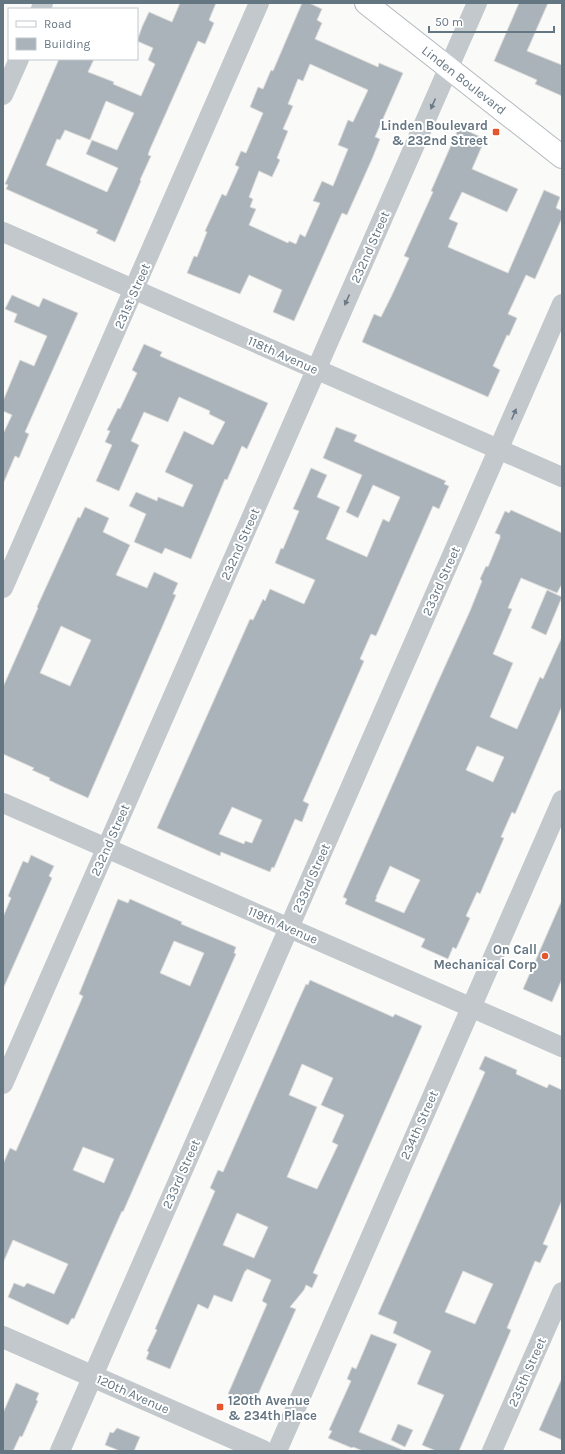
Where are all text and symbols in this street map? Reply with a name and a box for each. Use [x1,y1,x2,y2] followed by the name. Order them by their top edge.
[8,8,138,60] legend
[429,8,554,34] scale bar
[435,15,463,29] text: 50 m
[44,17,72,31] text: Road
[44,37,91,51] text: Building
[419,43,509,117] street label: Linden Boulevard
[430,99,436,110] one-way arrow
[381,118,488,148] place label: Linden Boulevard & 232nd Street
[491,127,501,137] marker: Linden Boulevard & 232nd Street
[347,209,393,285] street label: 232nd Street
[111,261,153,331] street label: 231st Street
[343,295,349,307] one-way arrow
[246,333,321,377] street label: 118th Avenue
[512,407,518,419] one-way arrow
[217,506,263,582] street label: 232nd Street
[419,544,463,618] street label: 233rd Street
[87,802,133,878] street label: 232nd Street
[289,841,333,915] street label: 233rd Street
[246,903,320,947] street label: 119th Avenue
[433,942,537,972] place label: On Call Mechanical Corp
[540,951,550,961] marker: On Call Mechanical Corp
[397,1088,441,1162] street label: 234th Street
[159,1137,203,1211] street label: 233rd Street
[505,1335,549,1409] street label: 235th Street
[94,1371,172,1417] street label: 120th Avenue
[228,1393,317,1423] place label: 120th Avenue & 234th Place
[215,1402,225,1412] marker: 120th Avenue & 234th Place

